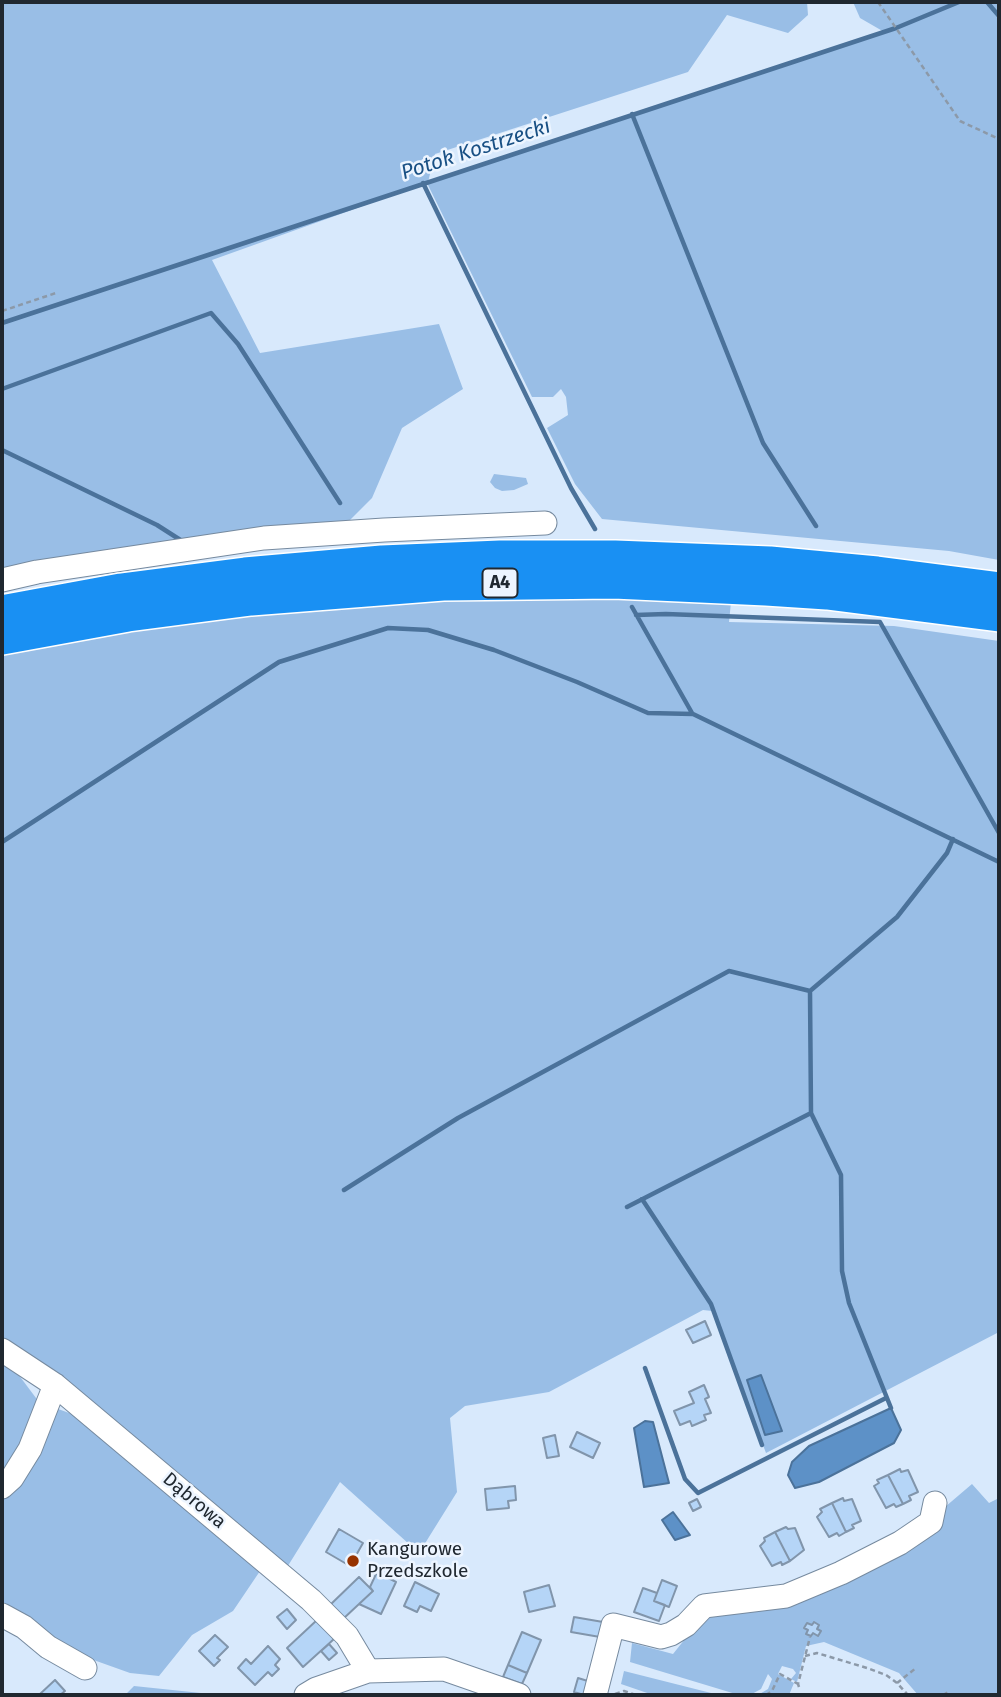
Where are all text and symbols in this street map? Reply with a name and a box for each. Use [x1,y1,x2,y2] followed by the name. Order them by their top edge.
[398,114,554,186] water label: Potok Kostrzecki
[482,568,518,598] road number: A4
[158,1468,230,1534] street label: Dąbrowa
[367,1539,468,1583] place label: Kangurowe Przedszkole
[345,1553,361,1569] marker: Kangurowe Przedszkole

